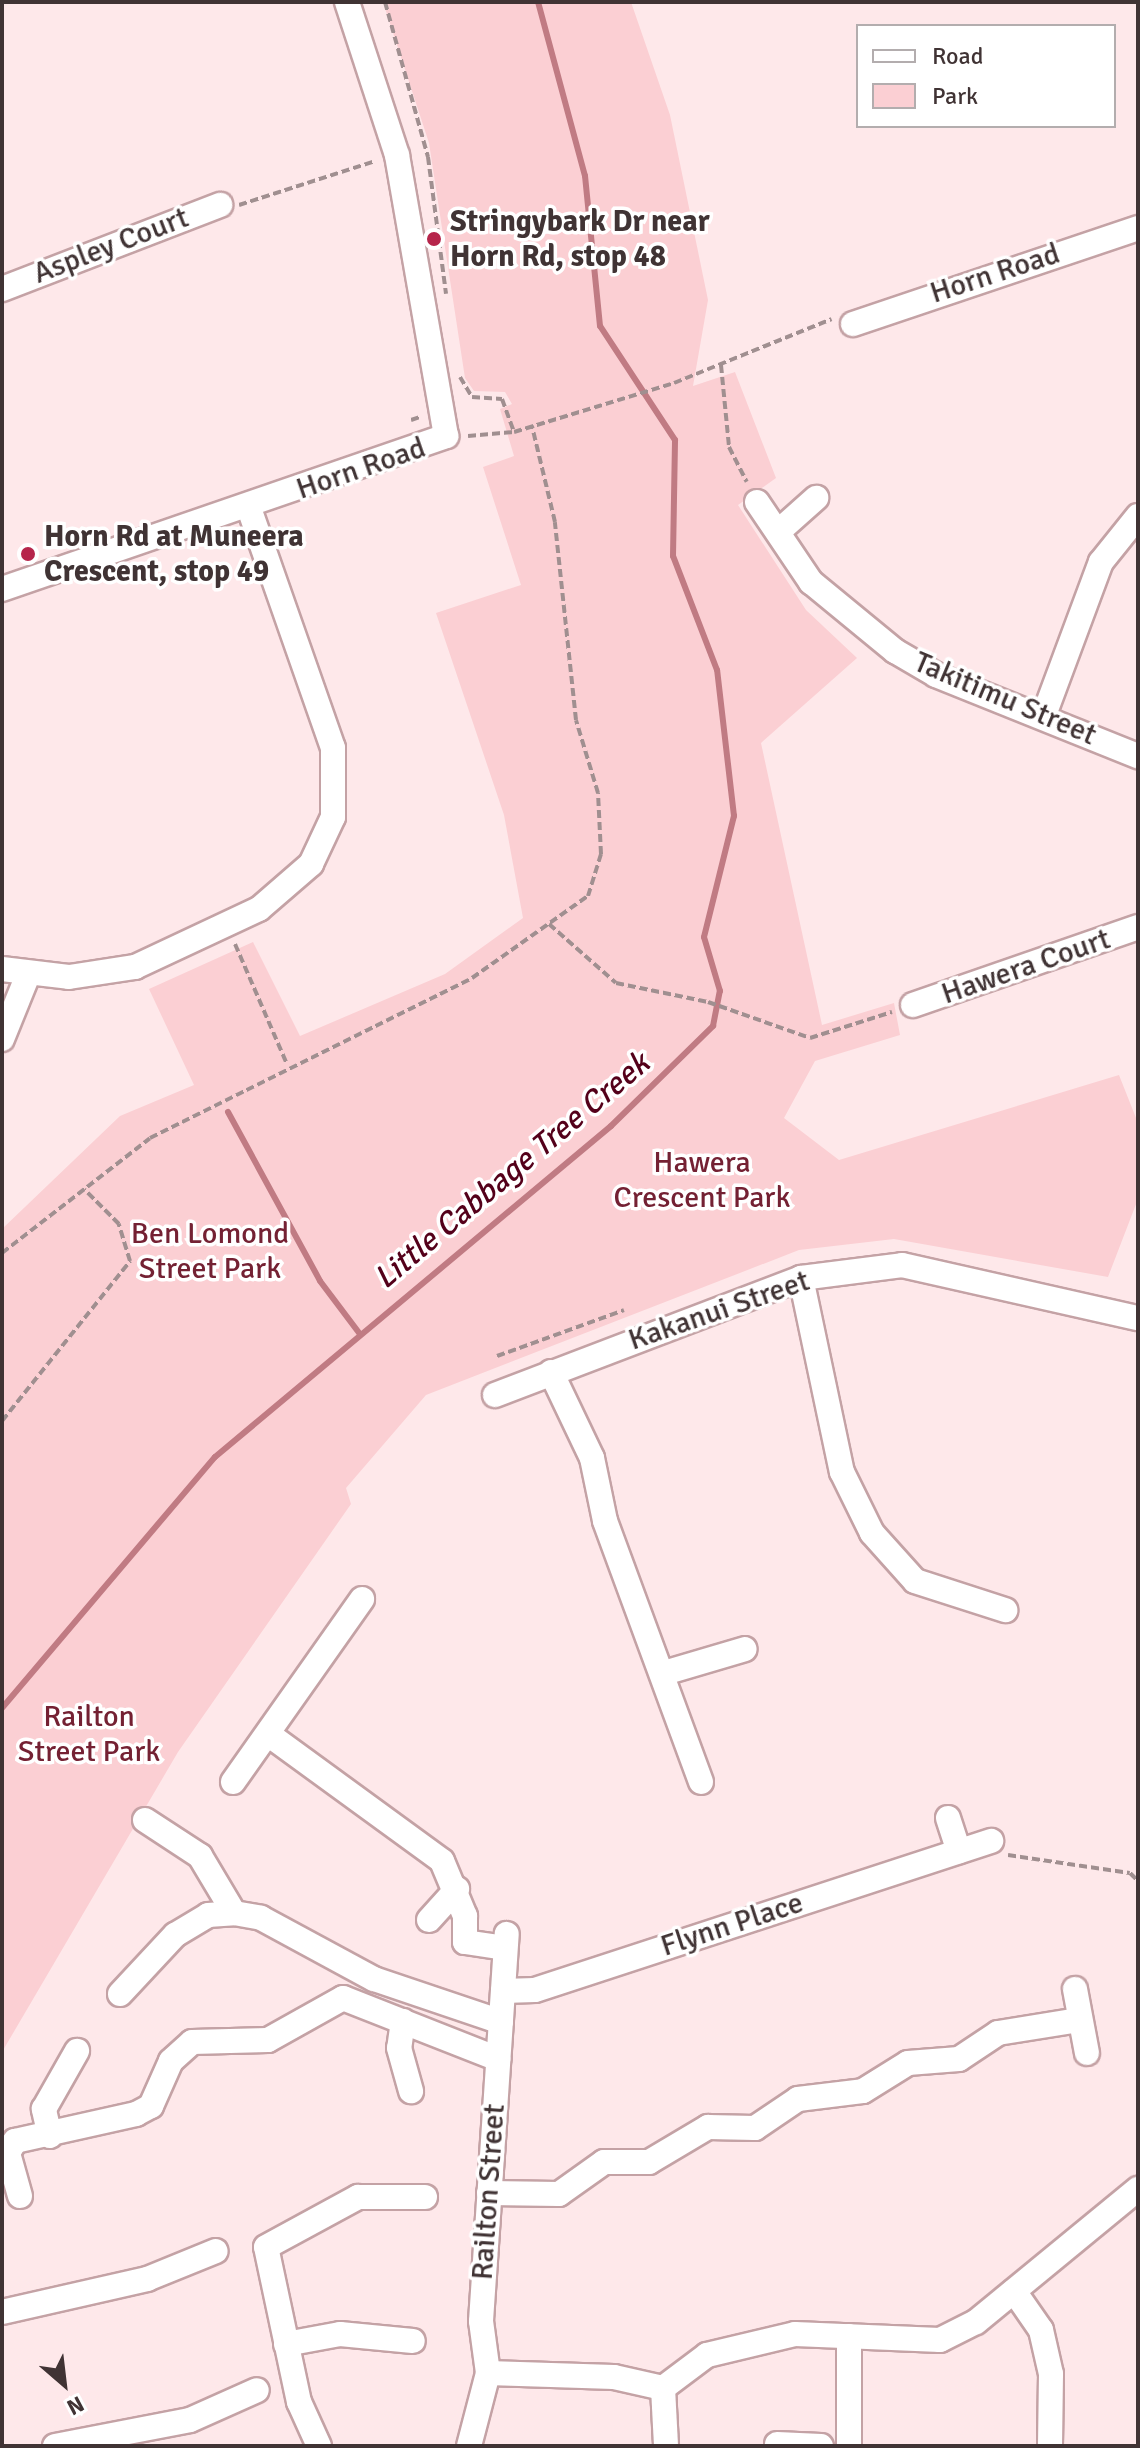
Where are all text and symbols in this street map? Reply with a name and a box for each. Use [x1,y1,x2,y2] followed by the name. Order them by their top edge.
[856,24,1116,128] legend
[932,41,983,71] text: Road
[932,81,978,111] text: Park
[28,200,194,292] street label: Aspley Court
[450,204,710,274] place label: Stringybark Dr near Horn Rd, stop 48
[425,230,443,248] marker: Stringybark Dr near Horn Rd, stop 48
[926,236,1064,312] street label: Horn Road
[292,430,430,508] street label: Horn Road
[44,519,304,590] place label: Horn Rd at Muneera Crescent, stop 49
[19,545,37,563] marker: Horn Rd at Muneera Crescent, stop 49
[908,644,1102,754] street label: Takitimu Street
[937,921,1115,1013] street label: Hawera Court
[367,1045,657,1297] water label: Little Cabbage Tree Creek
[614,1145,790,1216] park label: Hawera Crescent Park
[131,1216,289,1286] park label: Ben Lomond Street Park
[624,1263,814,1359] street label: Kakanui Street
[18,1699,160,1770] park label: Railton Street Park
[656,1885,808,1965] street label: Flynn Place
[465,2103,513,2281] street label: Railton Street
[24,2344,104,2424] north arrow
[62,2390,89,2421] text: N

